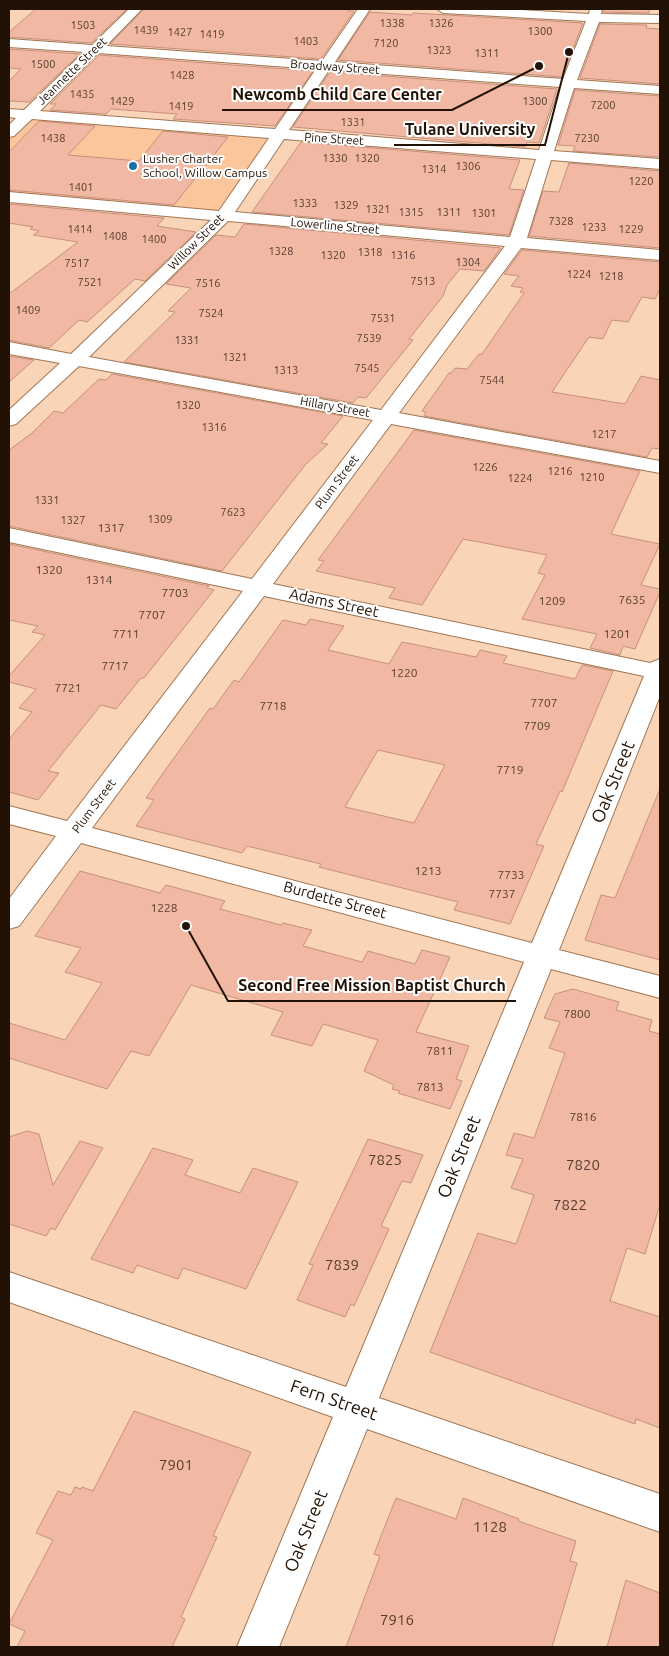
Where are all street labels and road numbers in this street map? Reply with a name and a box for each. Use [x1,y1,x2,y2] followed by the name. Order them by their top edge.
[34,34,109,107] street label: Jeannette Street
[290,57,381,76] street label: Broadway Street
[304,130,365,147] street label: Pine Street
[165,211,226,272] street label: Willow Street
[290,215,380,236] street label: Lowerline Street
[299,394,371,419] street label: Hillary Street
[312,452,361,511] street label: Plum Street
[288,585,380,620] street label: Adams Street
[587,738,638,826] street label: Oak Street
[69,776,118,835] street label: Plum Street
[282,878,389,921] street label: Burdette Street
[433,1113,484,1201] street label: Oak Street
[288,1375,381,1423] street label: Fern Street
[280,1487,331,1575] street label: Oak Street

